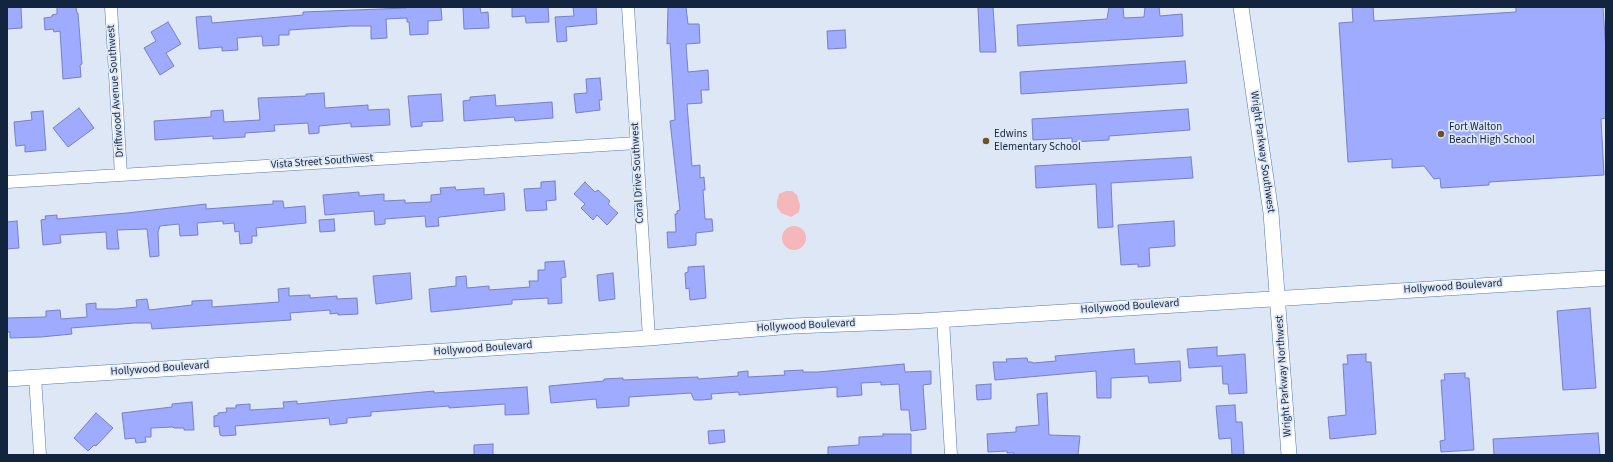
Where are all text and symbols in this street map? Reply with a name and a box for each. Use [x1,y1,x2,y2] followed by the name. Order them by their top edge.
[105,24,127,158] street label: Driftwood Avenue Southwest
[1247,90,1277,214] street label: Wright Parkway Southwest
[1449,121,1535,147] place label: Fort Walton Beach High School
[629,122,647,224] street label: Coral Drive Southwest
[994,128,1081,154] place label: Edwins Elementary School
[1436,129,1446,139] marker: Fort Walton Beach High School
[981,136,991,146] marker: Edwins Elementary School
[270,152,374,172] street label: Vista Street Southwest
[1403,277,1503,297] street label: Hollywood Boulevard
[1080,297,1180,317] street label: Hollywood Boulevard
[1273,315,1295,437] street label: Wright Parkway Northwest
[756,317,856,335] street label: Hollywood Boulevard
[433,339,533,359] street label: Hollywood Boulevard
[110,359,210,379] street label: Hollywood Boulevard

